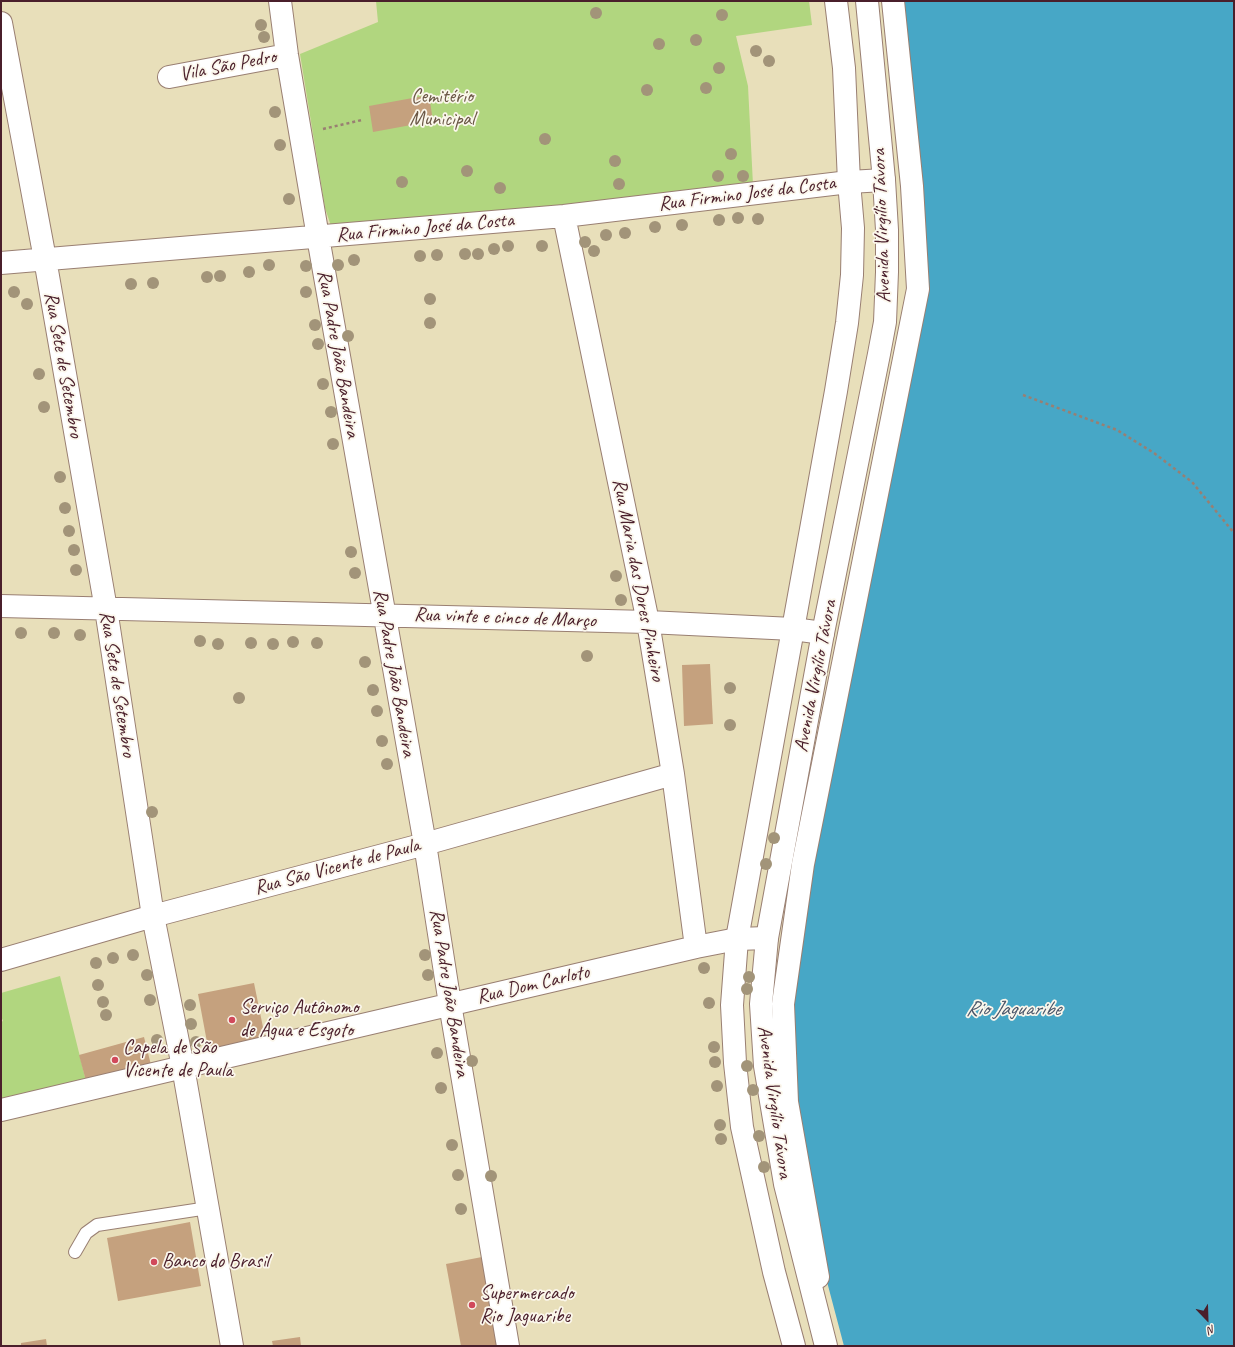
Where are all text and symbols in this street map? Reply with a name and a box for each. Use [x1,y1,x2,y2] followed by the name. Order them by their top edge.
[178,45,278,87] street label: Vila São Pedro
[410,85,474,132] park label: Cemitério Municipal
[867,149,897,303] street label: Avenida Virgílio Távora
[657,171,837,217] street label: Rua Firmino José da Costa
[335,208,515,248] street label: Rua Firmino José da Costa
[311,268,365,440] street label: Rua Padre João Bandeira
[38,290,88,440] street label: Rua Sete de Setembro
[607,477,669,683] street label: Rua Maria das Dores Pinheiro
[367,587,421,759] street label: Rua Padre João Bandeira
[790,598,842,754] street label: Avenida Virgílio Távora
[414,603,596,633] street label: Rua vinte e cinco de Março
[94,609,140,759] street label: Rua Sete de Setembro
[252,833,422,901] street label: Rua São Vicente de Paula
[424,907,474,1079] street label: Rua Padre João Bandeira
[474,960,592,1010] street label: Rua Dom Carloto
[240,996,359,1043] place label: Serviço Autônomo de Água e Esgoto
[966,996,1060,1022] water label: Rio Jaguaribe
[227,1015,237,1025] marker: Serviço Autônomo de Água e Esgoto
[751,1024,797,1180] street label: Avenida Virgílio Távora
[123,1036,232,1083] place label: Capela de São Vicente de Paula
[110,1055,120,1065] marker: Capela de São Vicente de Paula
[162,1250,269,1274] place label: Banco do Brasil
[149,1257,159,1267] marker: Banco do Brasil
[480,1282,574,1329] place label: Supermercado Rio Jaguaribe
[1187,1299,1227,1339] north arrow
[467,1300,477,1310] marker: Supermercado Rio Jaguaribe
[1206,1322,1218,1338] text: N

